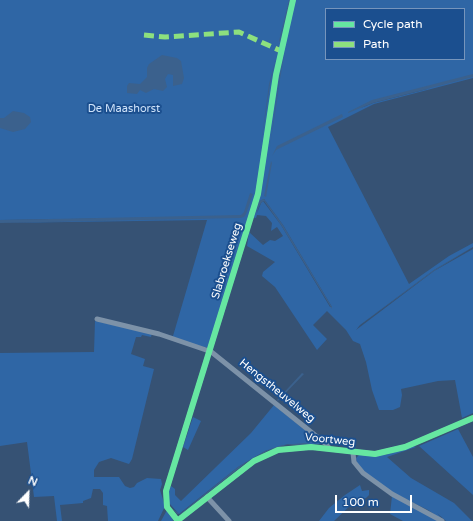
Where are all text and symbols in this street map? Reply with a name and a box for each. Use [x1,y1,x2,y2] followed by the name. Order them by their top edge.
[325,8,465,60] legend
[363,17,422,31] text: Cycle path
[363,37,389,51] text: Path
[88,102,160,116] park label: De Maashorst
[209,221,245,301] street label: Slabroekseweg
[236,356,318,426] street label: Hengstheuvelweg
[304,431,356,449] street label: Voortweg
[8,473,48,513] north arrow
[26,474,39,489] text: N
[337,487,414,513] scale bar
[342,495,379,509] text: 100 m

